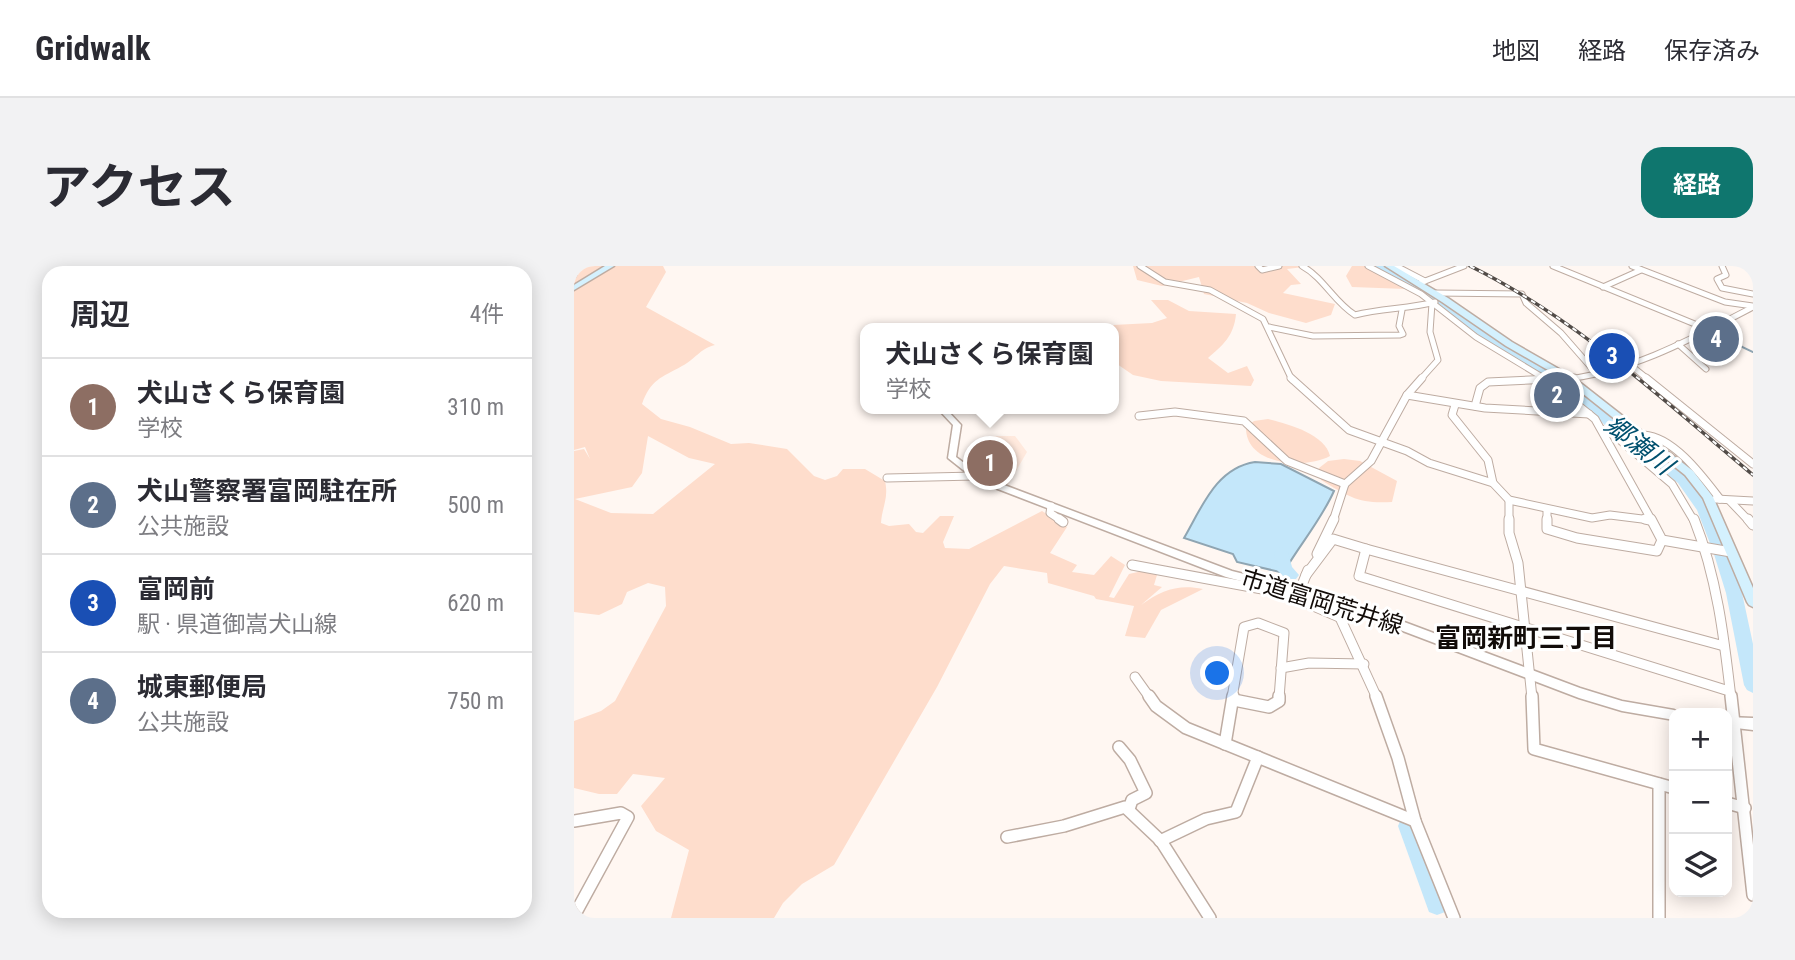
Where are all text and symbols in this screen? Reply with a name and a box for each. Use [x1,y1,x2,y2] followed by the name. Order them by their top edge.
[35,29,150,68] text: Gridwalk
[1492,37,1540,65] text: 地図
[1578,37,1626,65] text: 経路
[1664,37,1760,65] text: 保存済み
[1641,147,1753,218] button: 経路
[42,159,236,216] text: アクセス
[70,297,130,332] text: 周辺
[470,301,504,328] text: 4件
[1693,313,1739,365] pin: 4
[860,323,1119,414] popup
[1589,330,1635,382] pin: 3
[885,339,1094,369] text: 犬山さくら保育園
[1534,369,1580,421] pin: 2
[885,376,931,403] text: 学校
[137,378,345,408] text: 犬山さくら保育園
[87,394,99,421] text: 1
[447,394,504,421] text: 310 m
[1599,409,1681,483] water label: 郷瀬川
[137,415,183,442] text: 学校
[967,437,1013,489] pin: 1
[137,476,397,506] text: 犬山警察署富岡駐在所
[87,492,99,519] text: 2
[447,492,504,519] text: 500 m
[137,513,229,540] text: 公共施設
[1238,564,1406,640] street label: 市道富岡荒井線
[137,574,215,604] text: 富岡前
[87,590,99,617] text: 3
[447,590,504,617] text: 620 m
[137,611,337,638] text: 駅 · 県道御嵩犬山線
[1435,623,1617,653] district label: 富岡新町三丁目
[1200,656,1234,690] your location
[137,672,267,702] text: 城東郵便局
[87,688,99,715] text: 4
[447,688,504,715] text: 750 m
[1669,708,1732,897] map controls
[1669,708,1732,771] button: +
[137,709,229,736] text: 公共施設
[1669,771,1732,834] button: −
[1669,834,1732,897] button: layers

